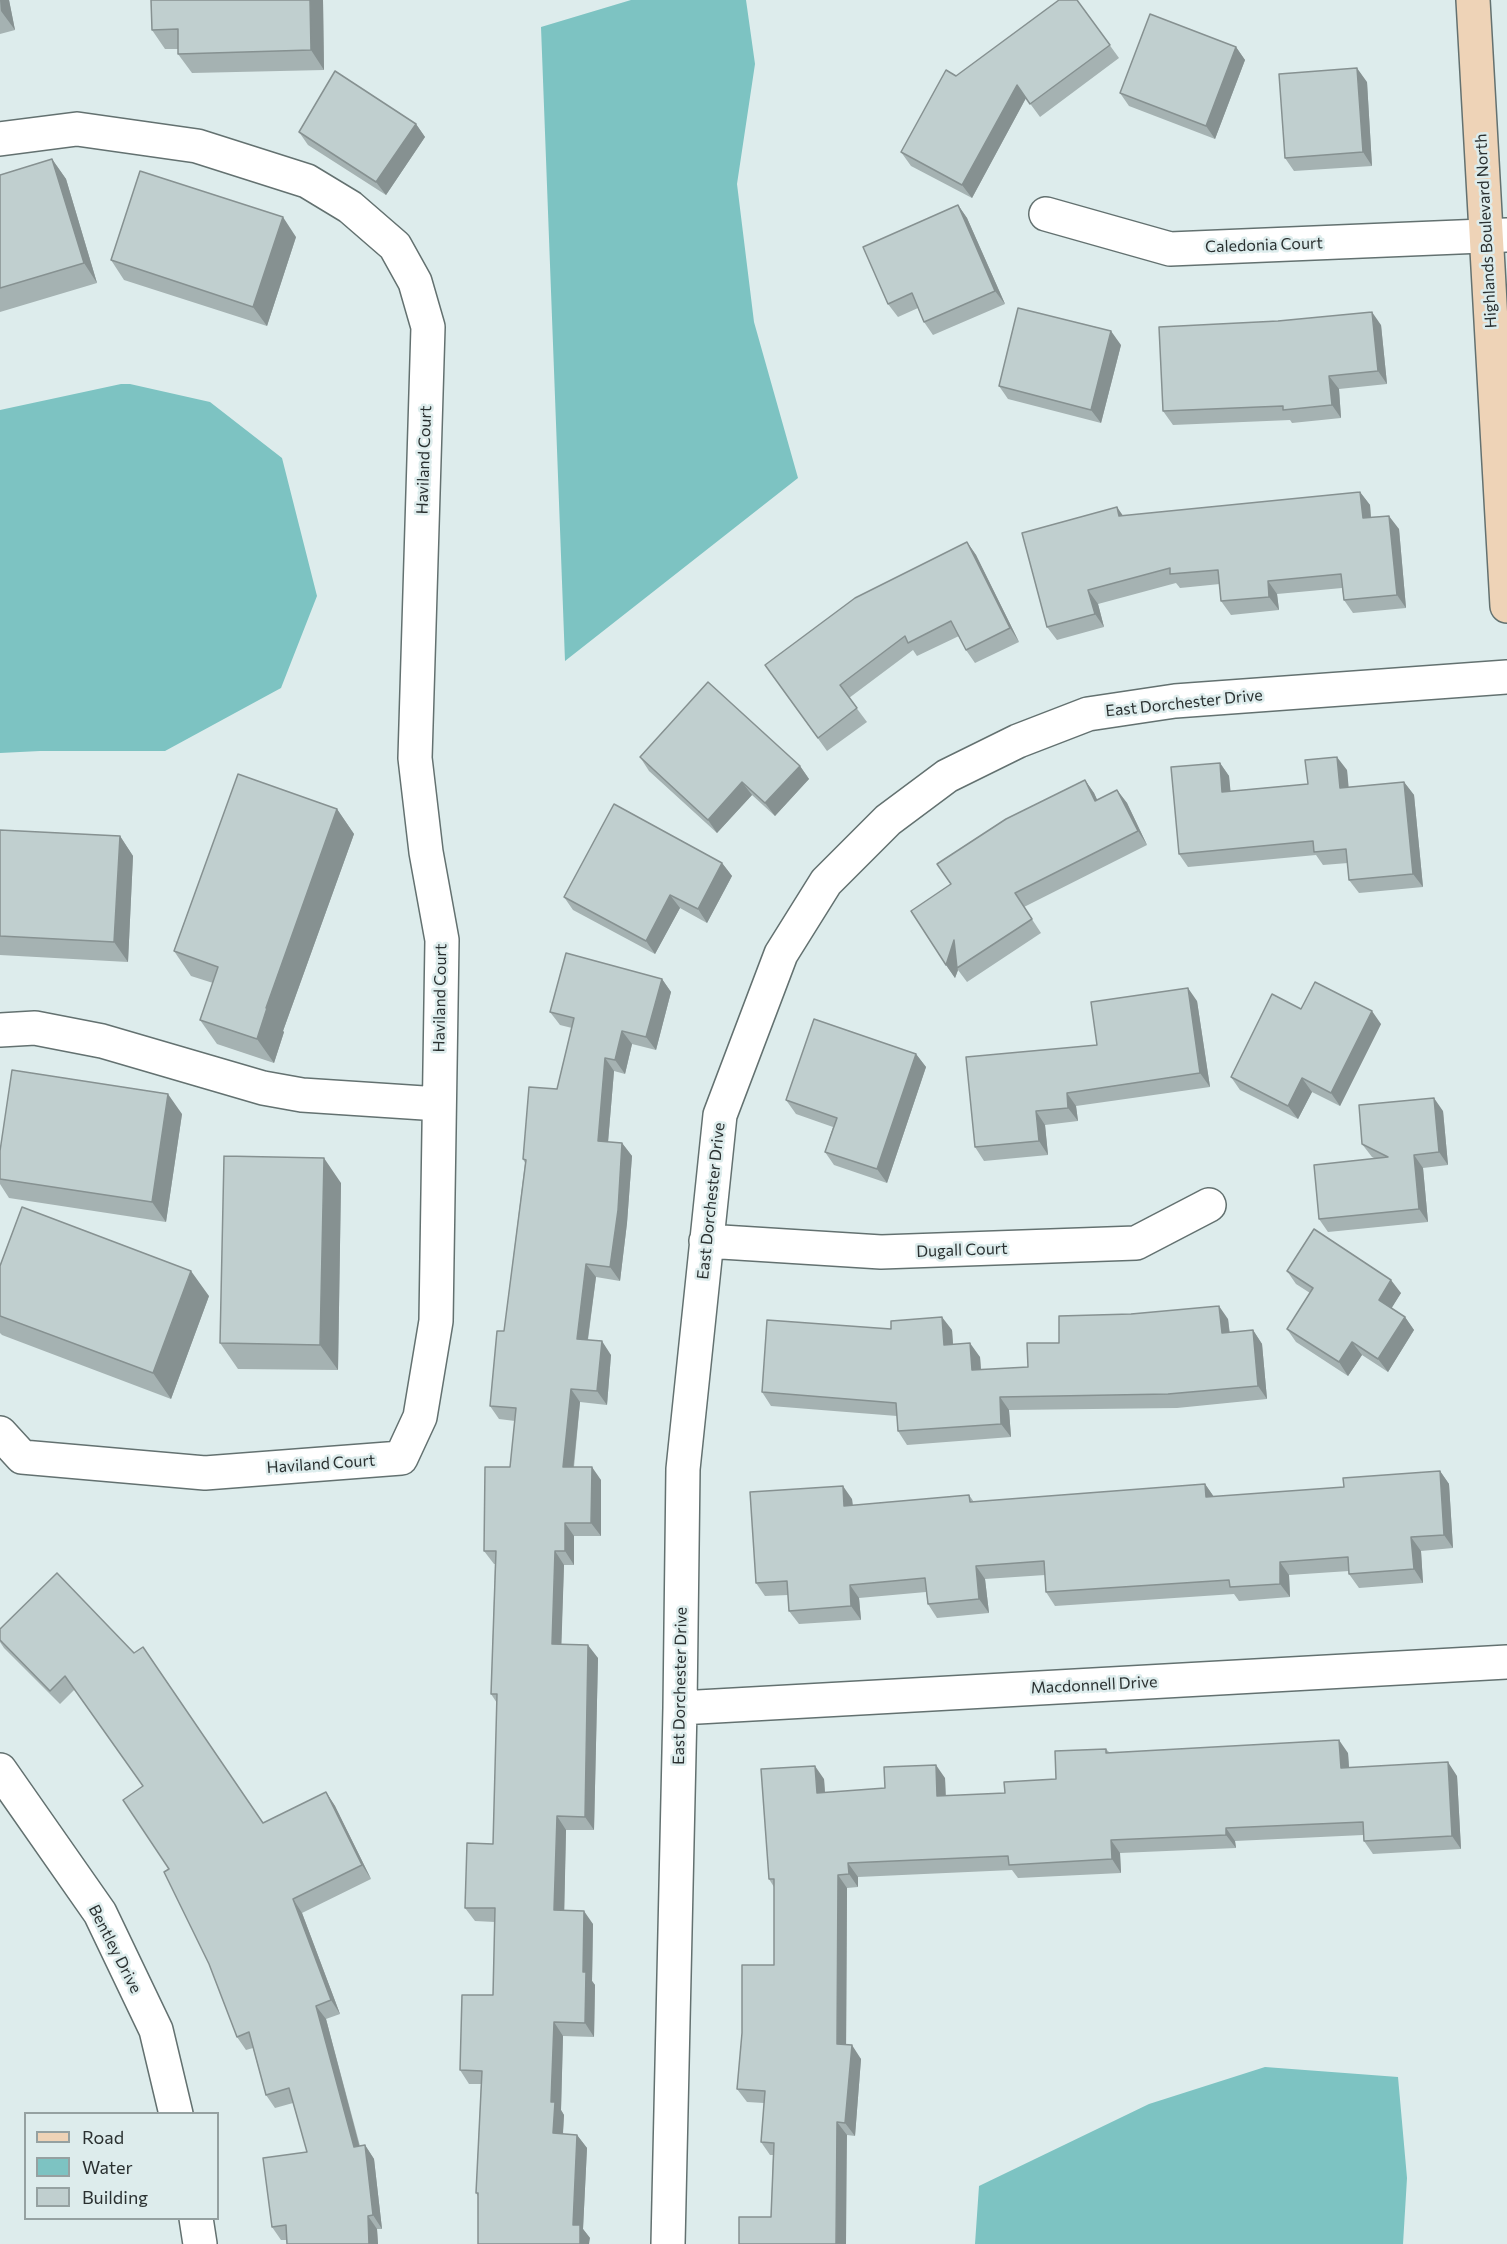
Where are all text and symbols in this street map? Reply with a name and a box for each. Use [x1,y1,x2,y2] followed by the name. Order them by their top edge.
[1471,133,1501,329] street label: Highlands Boulevard North
[1205,233,1323,257] street label: Caledonia Court
[413,405,435,515] street label: Haviland Court
[1104,685,1264,721] street label: East Dorchester Drive
[429,943,451,1053] street label: Haviland Court
[693,1121,729,1281] street label: East Dorchester Drive
[916,1239,1008,1261] street label: Dugall Court
[266,1451,376,1477] street label: Haviland Court
[669,1607,691,1765] street label: East Dorchester Drive
[1030,1672,1158,1698] street label: Macdonnell Drive
[84,1902,146,1996] street label: Bentley Drive
[24,2112,219,2220] legend
[82,2126,124,2148] text: Road
[82,2156,133,2178] text: Water
[82,2186,148,2208] text: Building

